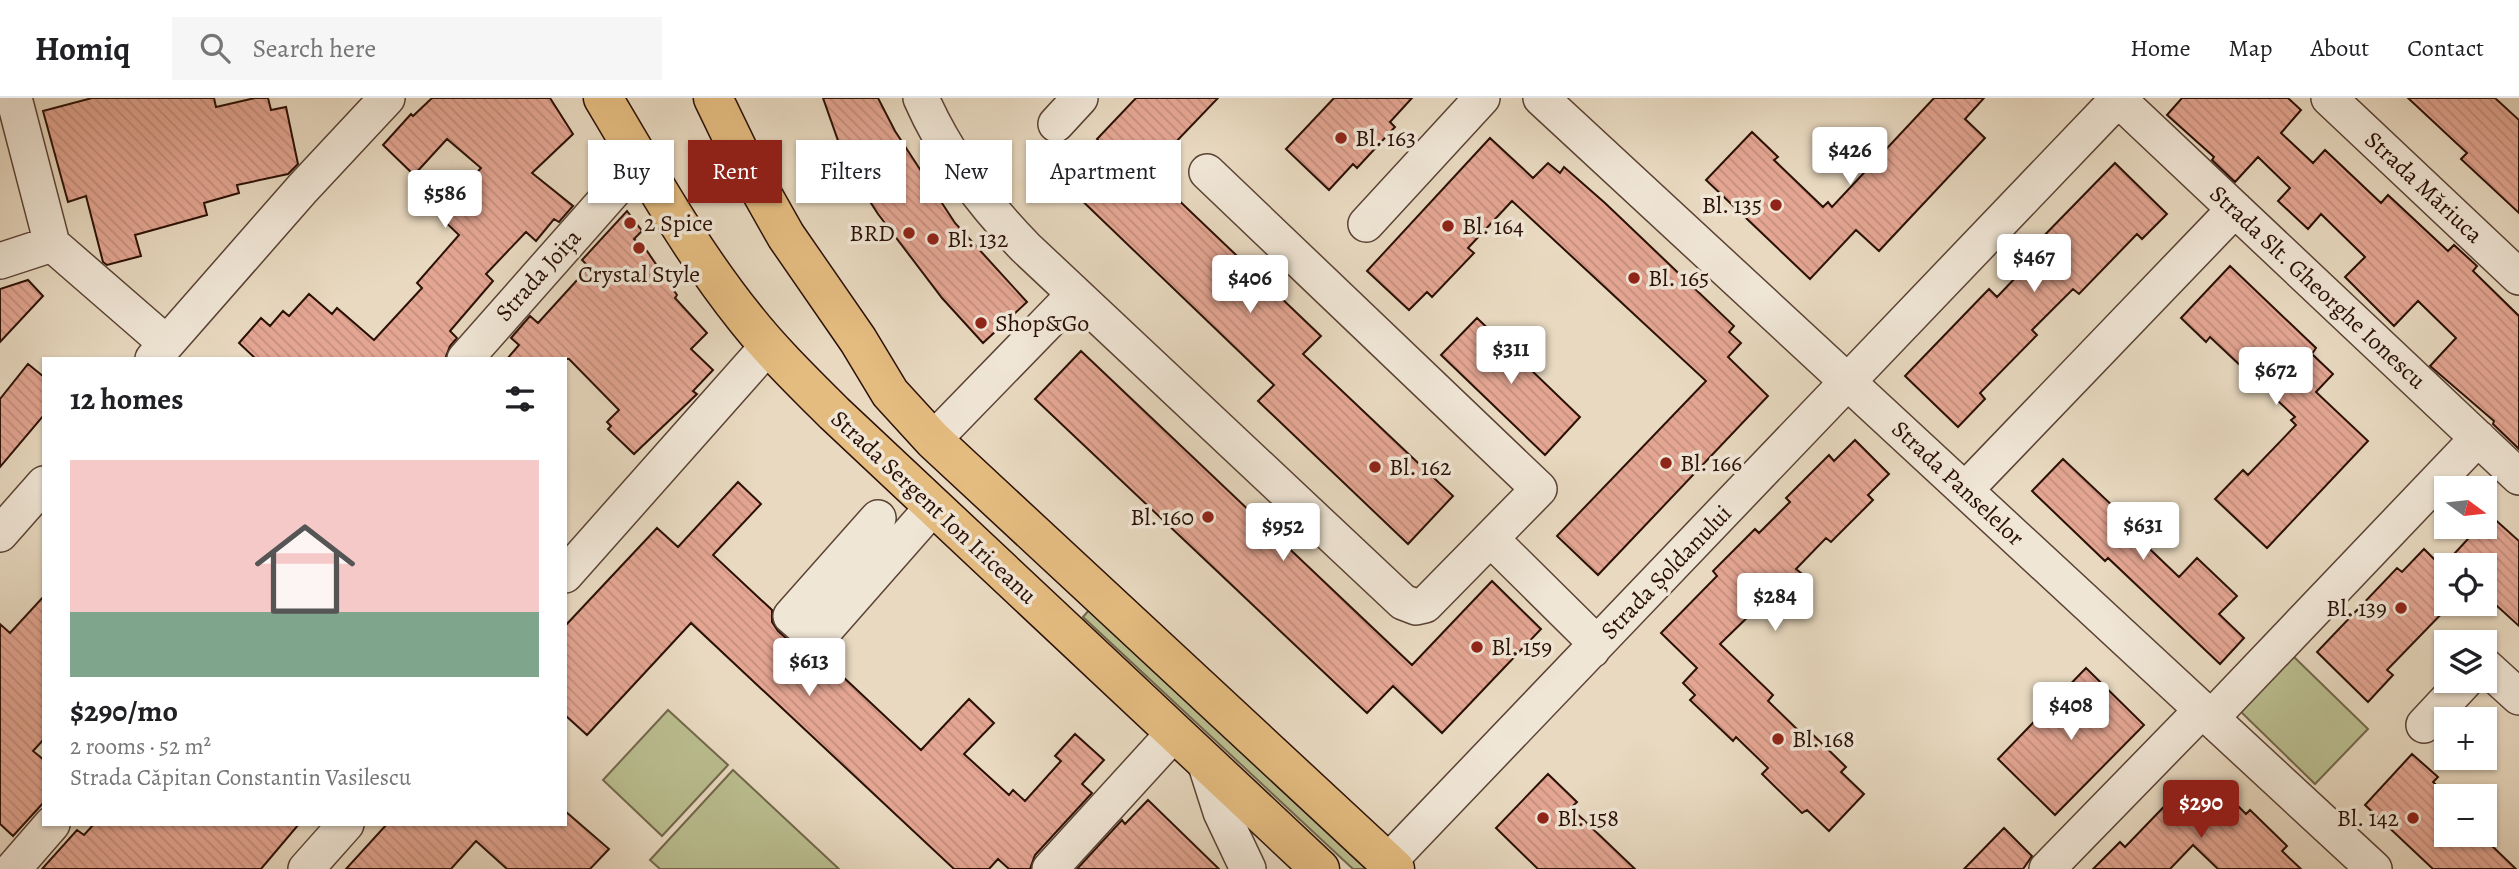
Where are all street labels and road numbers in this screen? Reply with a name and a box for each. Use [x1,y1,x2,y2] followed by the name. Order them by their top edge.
[2358,124,2491,251] street label: Strada Măriuca
[2203,178,2433,396] street label: Strada Slt. Gheorghe Ionescu
[488,221,589,328] street label: Strada Joița
[824,403,1044,611] street label: Strada Sergent Ion Iriceanu
[1885,413,2031,553] street label: Strada Panselelor
[1594,498,1738,646] street label: Strada Șoldanului

